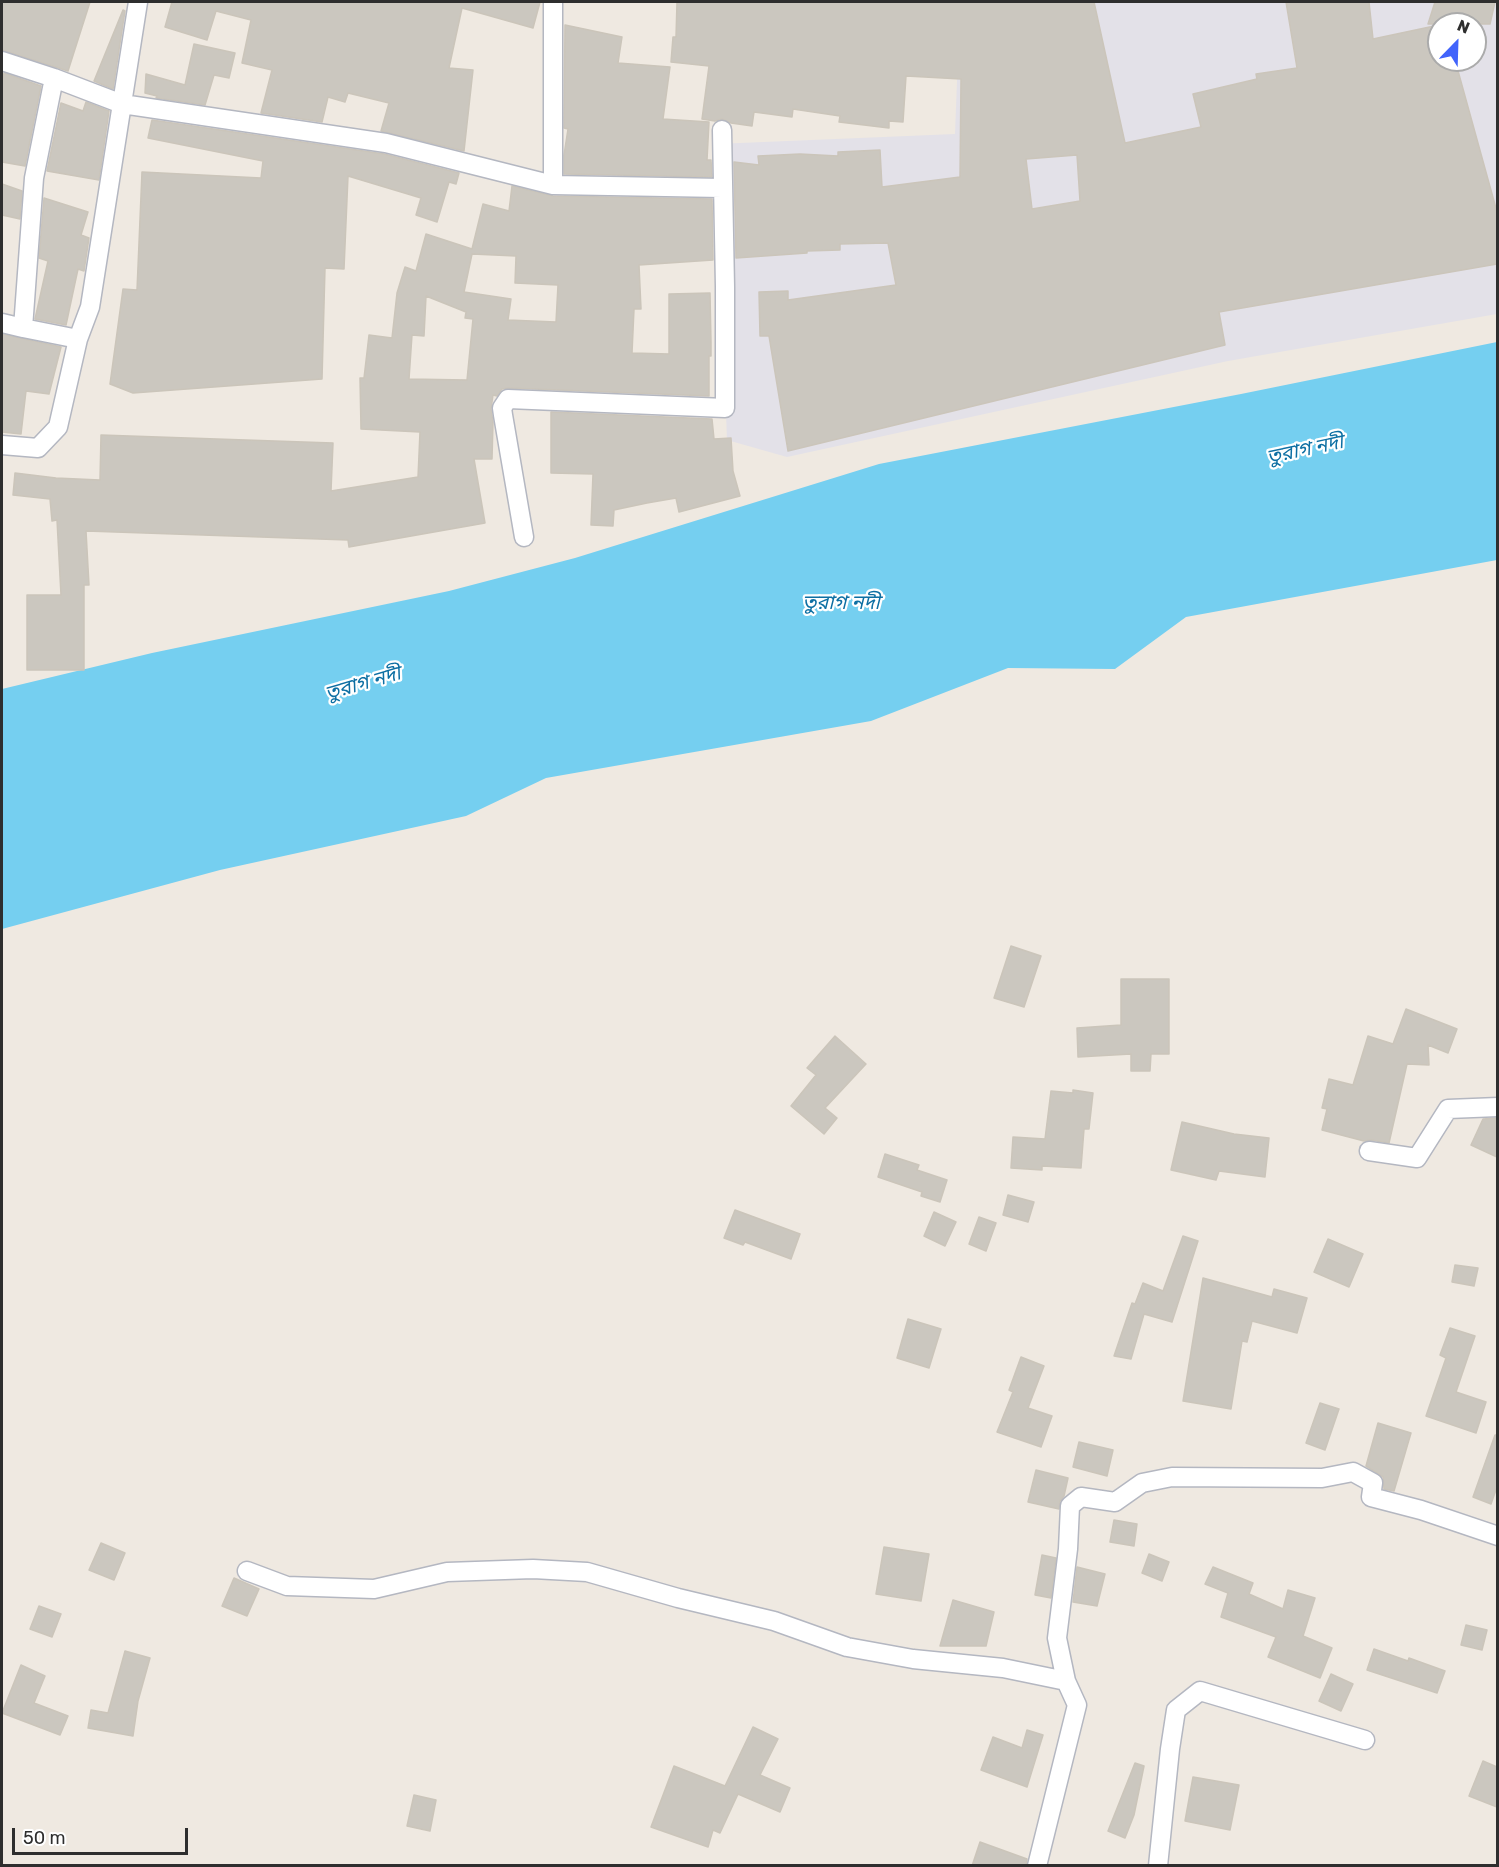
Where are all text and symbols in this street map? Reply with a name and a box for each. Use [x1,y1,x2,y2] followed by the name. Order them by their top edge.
[1427,12,1487,72] north arrow
[1454,16,1472,38] text: N
[1264,430,1346,470] water label: তুরাগ নদী
[802,591,880,615] water label: তুরাগ নদী
[322,662,404,706] water label: তুরাগ নদী
[15,1816,190,1854] scale bar
[23,1827,66,1849] text: 50 m

